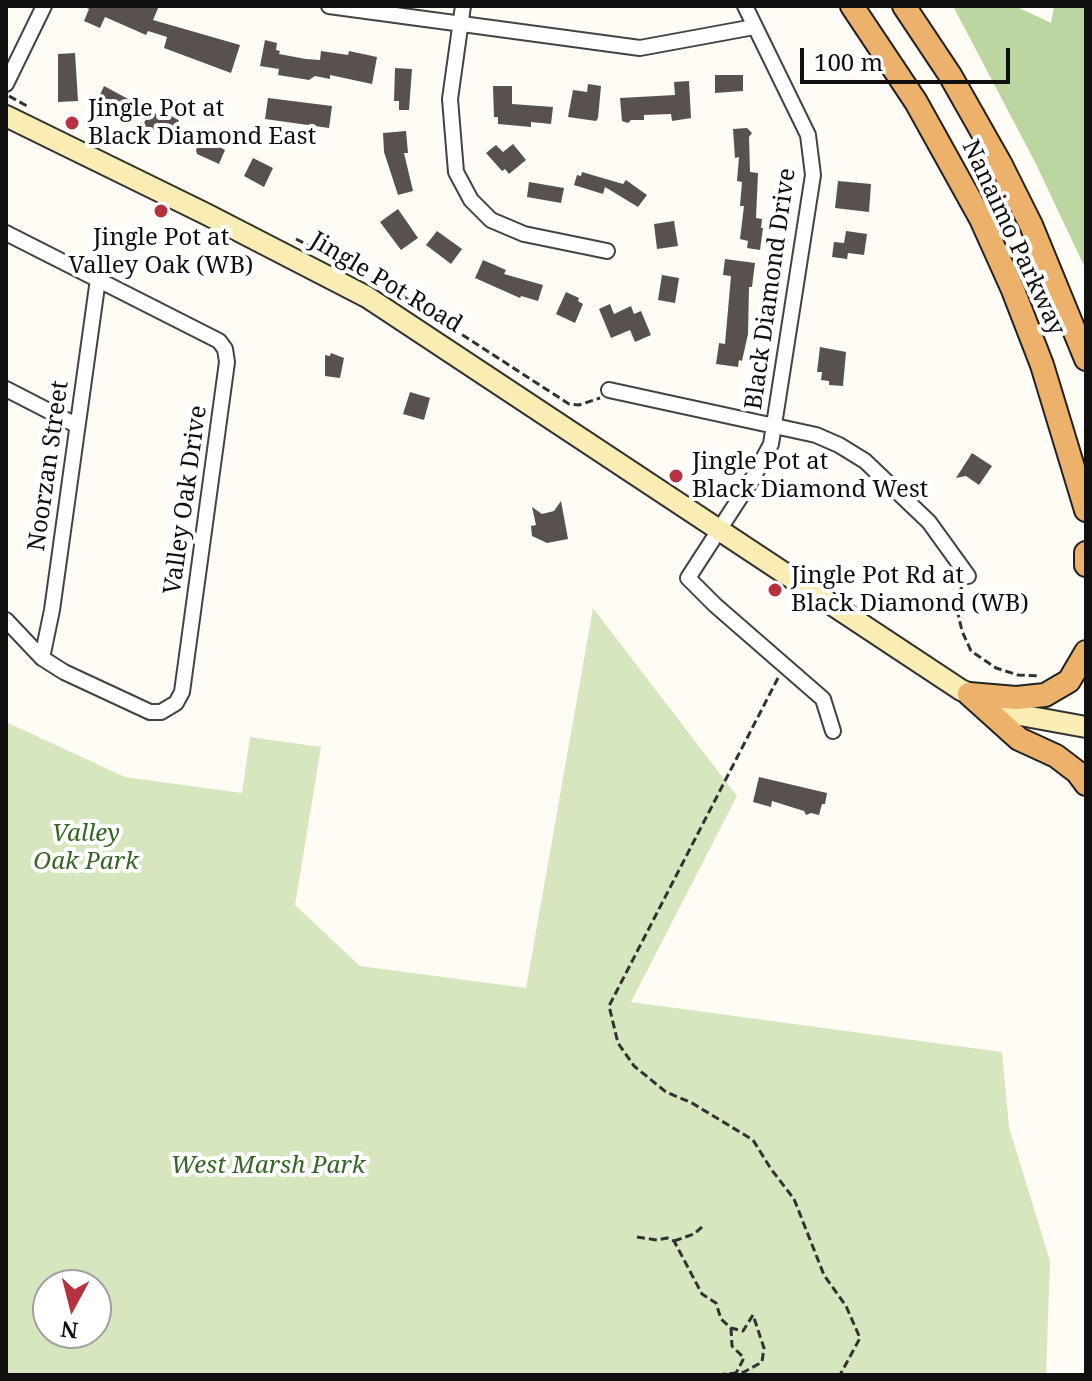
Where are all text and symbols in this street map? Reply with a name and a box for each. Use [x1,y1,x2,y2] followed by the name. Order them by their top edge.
[804,32,1014,82] scale bar
[814,45,883,78] text: 100 m
[88,95,316,151] place label: Jingle Pot at Black Diamond East
[63,114,81,132] marker: Jingle Pot at Black Diamond East
[955,136,1071,340] street label: Nanaimo Parkway
[740,166,802,412] street label: Black Diamond Drive
[152,202,170,220] marker: Jingle Pot at Valley Oak (WB)
[69,224,253,280] place label: Jingle Pot at Valley Oak (WB)
[305,226,467,340] street label: Jingle Pot Road
[23,379,75,553] street label: Noorzan Street
[158,404,214,596] street label: Valley Oak Drive
[692,448,928,504] place label: Jingle Pot at Black Diamond West
[667,467,685,485] marker: Jingle Pot at Black Diamond West
[791,562,1029,618] place label: Jingle Pot Rd at Black Diamond (WB)
[766,581,784,599] marker: Jingle Pot Rd at Black Diamond (WB)
[33,820,139,876] park label: Valley Oak Park
[171,1152,365,1180] park label: West Marsh Park
[32,1269,112,1349] north arrow
[59,1315,80,1347] text: N

